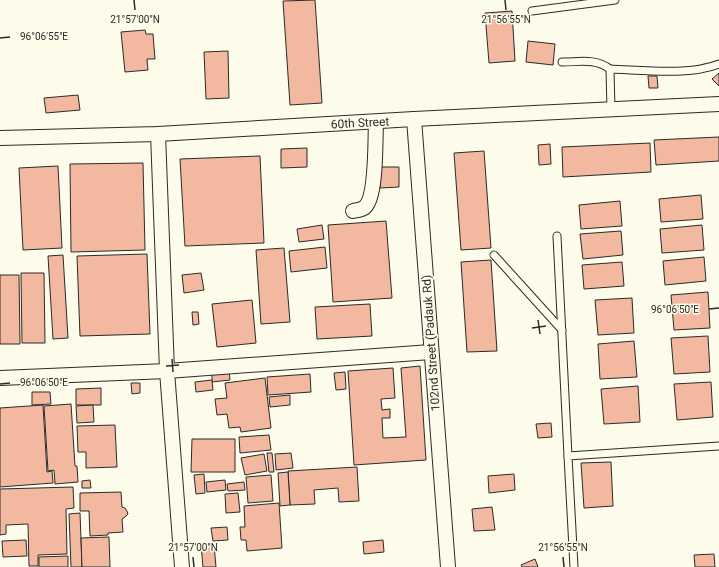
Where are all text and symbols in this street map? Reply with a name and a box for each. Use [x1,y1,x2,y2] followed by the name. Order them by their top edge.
[110,14,160,25] text: 21°57'00"N
[481,14,531,25] text: 21°56'55"N
[20,31,68,42] text: 96°06'55"E
[330,114,390,132] street label: 60th Street
[419,274,443,412] street label: 102nd Street (Padauk Rd)
[651,304,699,315] text: 96°06'50"E
[20,377,68,388] text: 96°06'50"E
[168,542,218,553] text: 21°57'00"N
[538,542,588,553] text: 21°56'55"N

